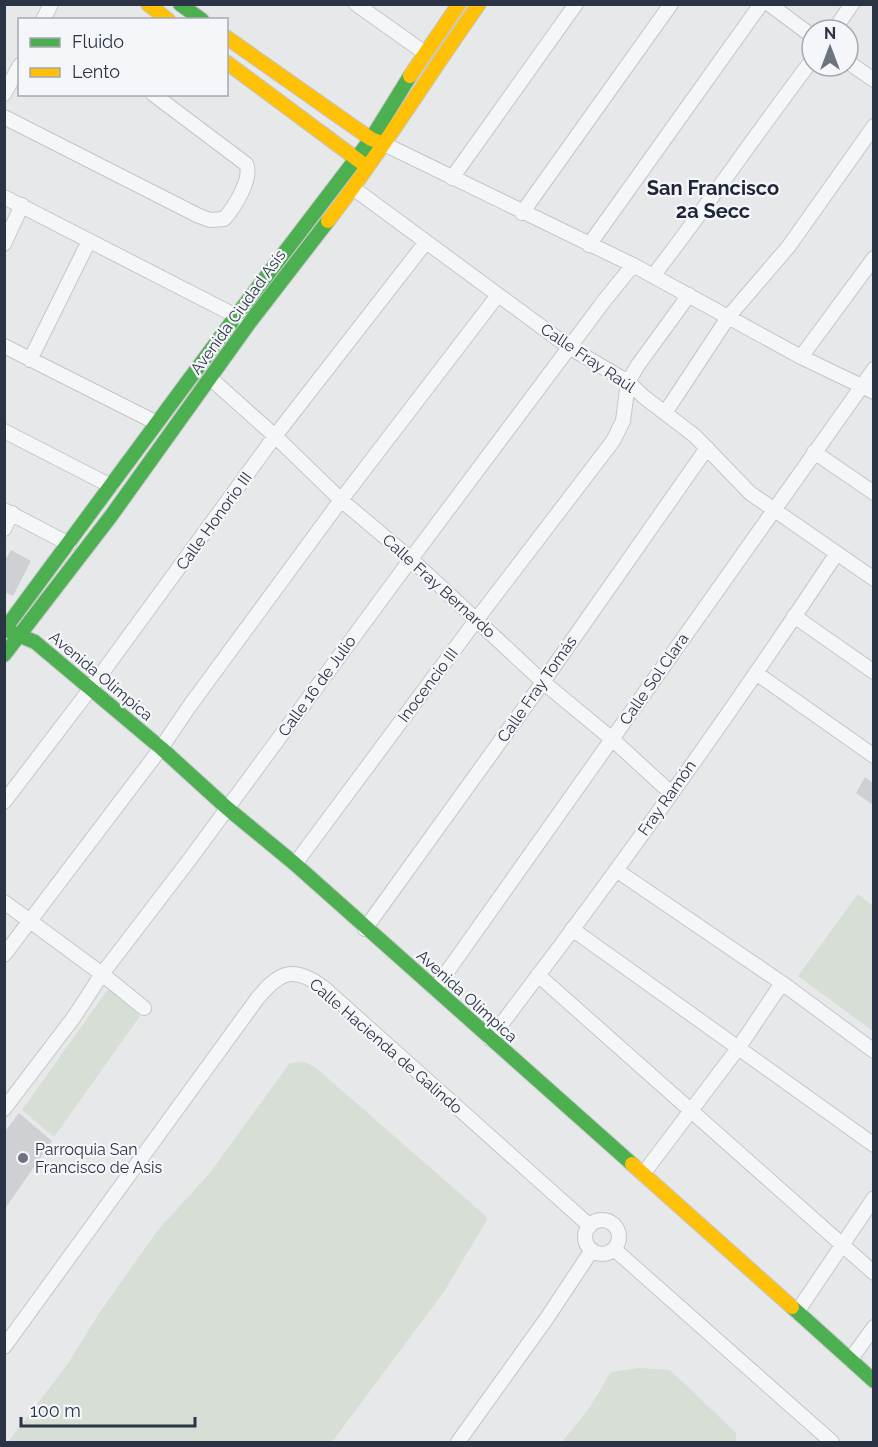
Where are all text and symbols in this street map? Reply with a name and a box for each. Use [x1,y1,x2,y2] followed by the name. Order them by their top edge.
[18,18,228,96] legend
[800,18,860,78] north arrow
[824,24,836,43] text: N
[72,31,124,52] text: Fluido
[72,61,120,82] text: Lento
[647,176,779,223] district label: San Francisco 2a Secc
[186,246,290,378] street label: Avenida Ciudad Asís
[537,319,639,397] street label: Calle Fray Raúl
[172,468,256,574] street label: Calle Honorio III
[379,530,499,642] street label: Calle Fray Bernardo
[46,627,156,725] street label: Avenida Olímpica
[615,630,693,728] street label: Calle Sol Clara
[274,632,360,740] street label: Calle 16 de Julio
[493,632,581,746] street label: Calle Fray Tomás
[394,644,462,726] street label: Inocencio III
[634,757,700,839] street label: Fray Ramón
[413,946,521,1046] street label: Avenida Olímpica
[306,974,466,1118] street label: Calle Hacienda de Galindo
[35,1140,163,1177] place label: Parroquia San Francisco de Asis
[16,1151,30,1165] marker: Parroquia San Francisco de Asis
[21,1390,195,1428] scale bar
[30,1400,81,1421] text: 100 m

